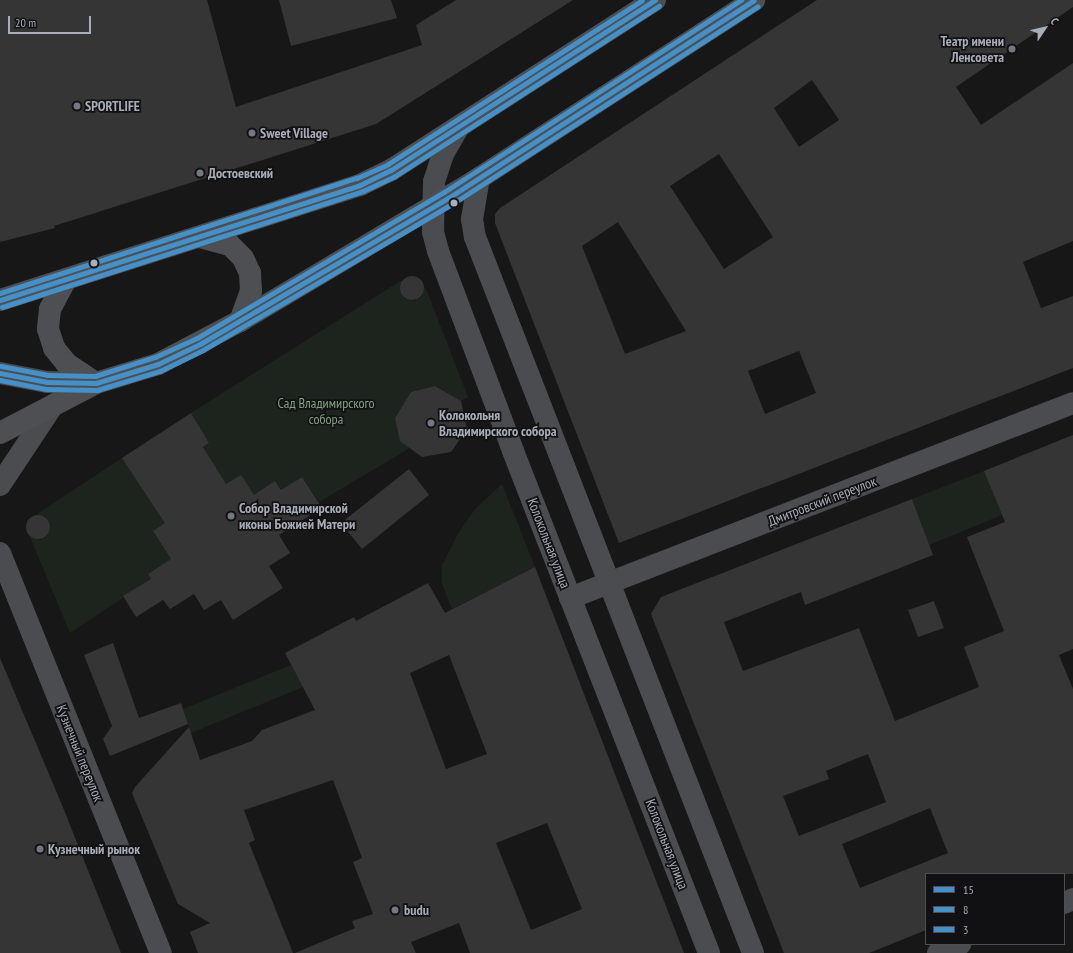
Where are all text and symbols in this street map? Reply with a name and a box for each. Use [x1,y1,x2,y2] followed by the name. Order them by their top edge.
[10,8,93,34] scale bar
[1025,8,1065,48] north arrow
[15,15,36,30] text: 20 m
[1048,15,1062,27] text: С
[941,33,1004,66] place label: Театр имени Ленсовета
[1007,44,1017,54] marker: Театр имени Ленсовета
[85,98,140,114] place label: SPORTLIFE
[72,101,82,111] marker: SPORTLIFE
[260,125,328,141] place label: Sweet Village
[247,128,257,138] marker: Sweet Village
[208,165,273,181] place label: Достоевский
[195,168,205,178] marker: Достоевский
[449,198,459,208] unlabelled marker
[89,258,99,268] unlabelled marker
[277,395,375,428] park label: Сад Владимирского собора
[439,407,557,440] place label: Колокольня Владимирского собора
[426,418,436,428] marker: Колокольня Владимирского собора
[765,473,879,529] street label: Дмитровский переулок
[524,496,574,590] street label: Колокольная улица
[239,500,355,532] place label: Собор Владимирской иконы Божией Матери
[226,511,236,521] marker: Собор Владимирской иконы Божией Матери
[53,702,107,804] street label: Кузнечный переулок
[642,797,692,891] street label: Колокольная улица
[48,841,140,857] place label: Кузнечный рынок
[35,844,45,854] marker: Кузнечный рынок
[925,873,1065,945] legend
[963,882,974,897] text: 15
[404,902,429,918] place label: budu
[963,902,968,917] text: 8
[389,904,401,916] marker: budu
[963,922,968,937] text: 3

